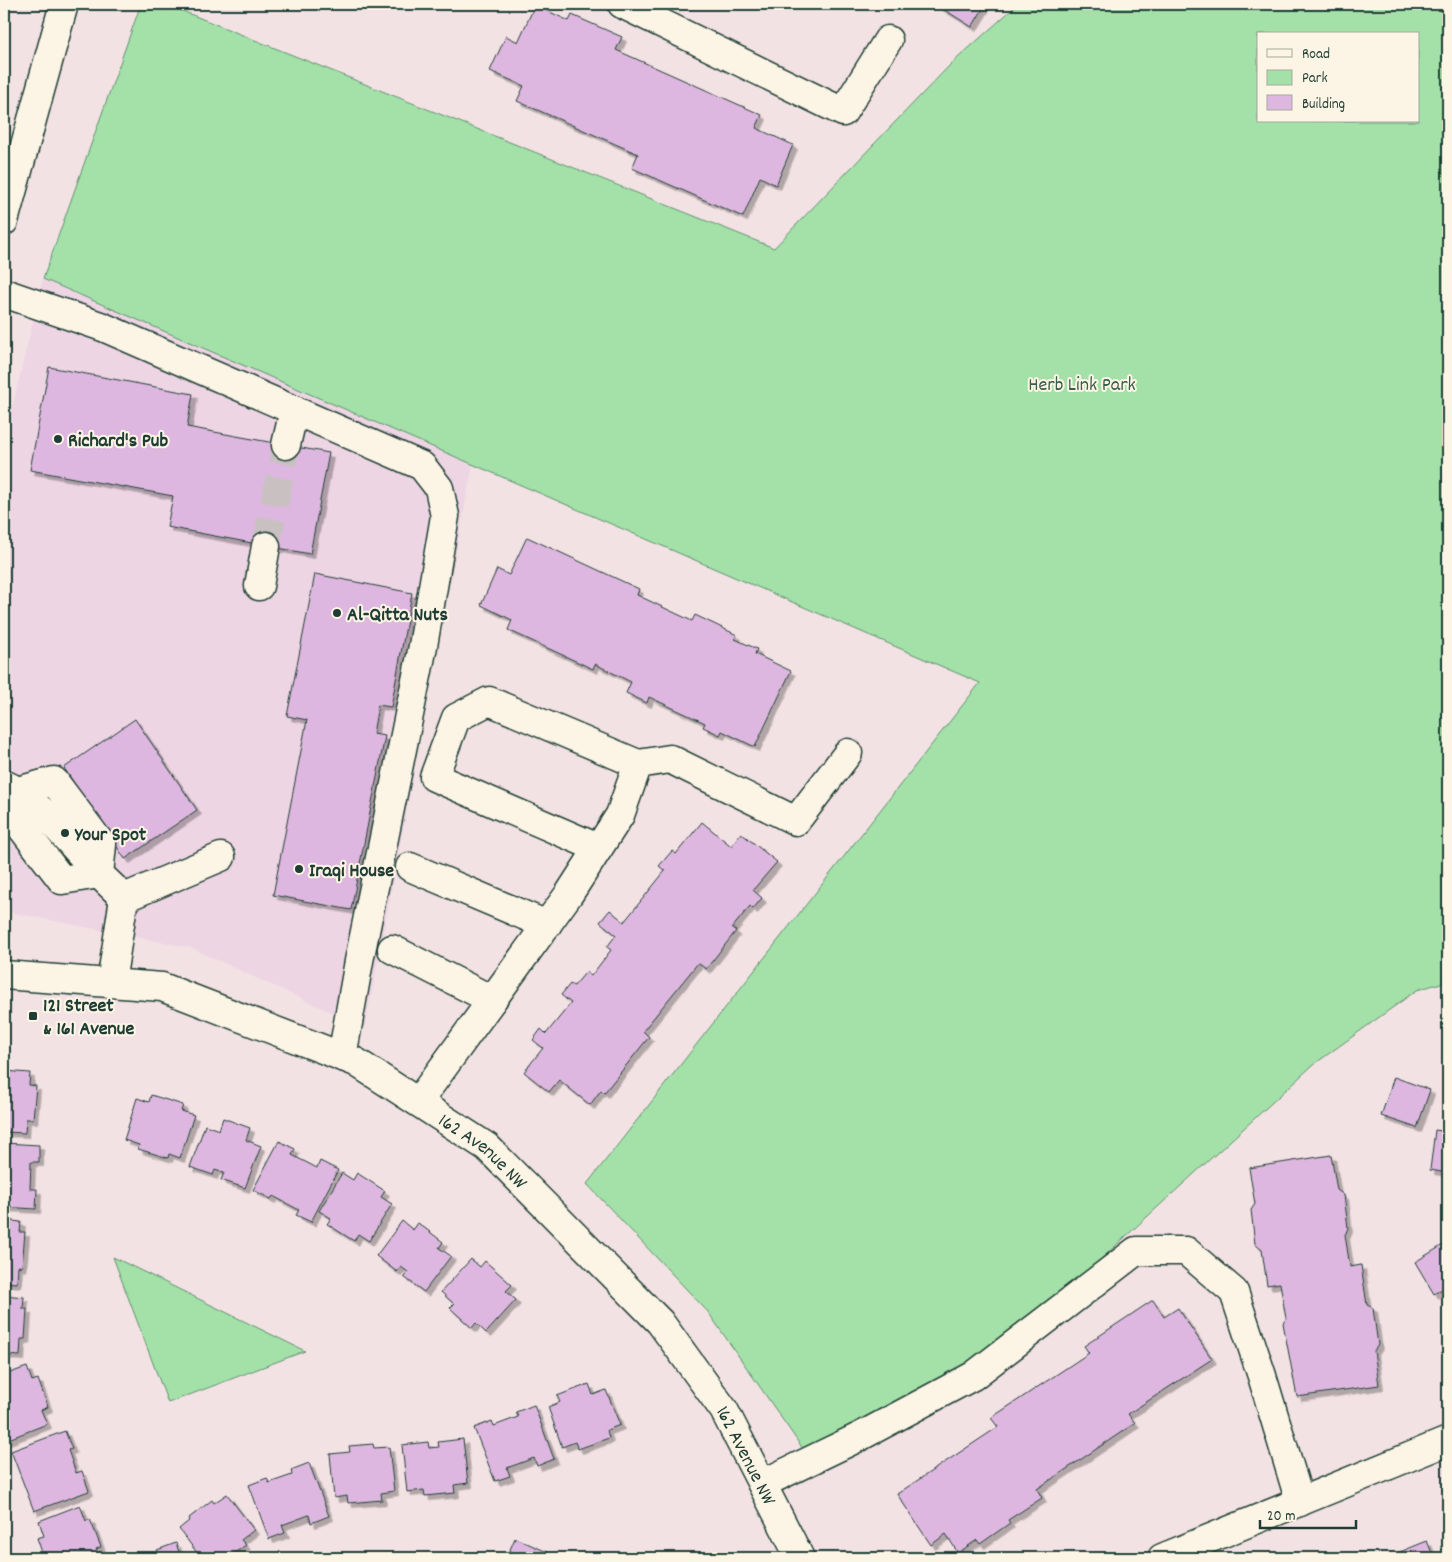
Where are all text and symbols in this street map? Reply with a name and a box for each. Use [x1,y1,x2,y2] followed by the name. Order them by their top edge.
[1257,32,1420,122] legend
[1302,44,1330,66] text: Road
[1302,68,1328,90] text: Park
[1302,94,1345,116] text: Building
[1028,372,1136,400] park label: Herb Link Park
[68,428,168,456] place label: Richard's Pub
[52,433,64,445] marker: Richard's Pub
[347,602,448,630] place label: Al-Qitta Nuts
[331,607,343,619] marker: Al-Qitta Nuts
[74,822,147,850] place label: Your Spot
[59,827,71,839] marker: Your Spot
[309,858,394,886] place label: Iraqi House
[293,863,305,875] marker: Iraqi House
[43,993,134,1044] place label: 121 Street & 161 Avenue
[27,1010,39,1022] marker: 121 Street & 161 Avenue
[432,1108,533,1197] street label: 162 Avenue NW
[708,1401,782,1511] street label: 162 Avenue NW
[1260,1497,1356,1529] scale bar
[1267,1506,1295,1528] text: 20 m

